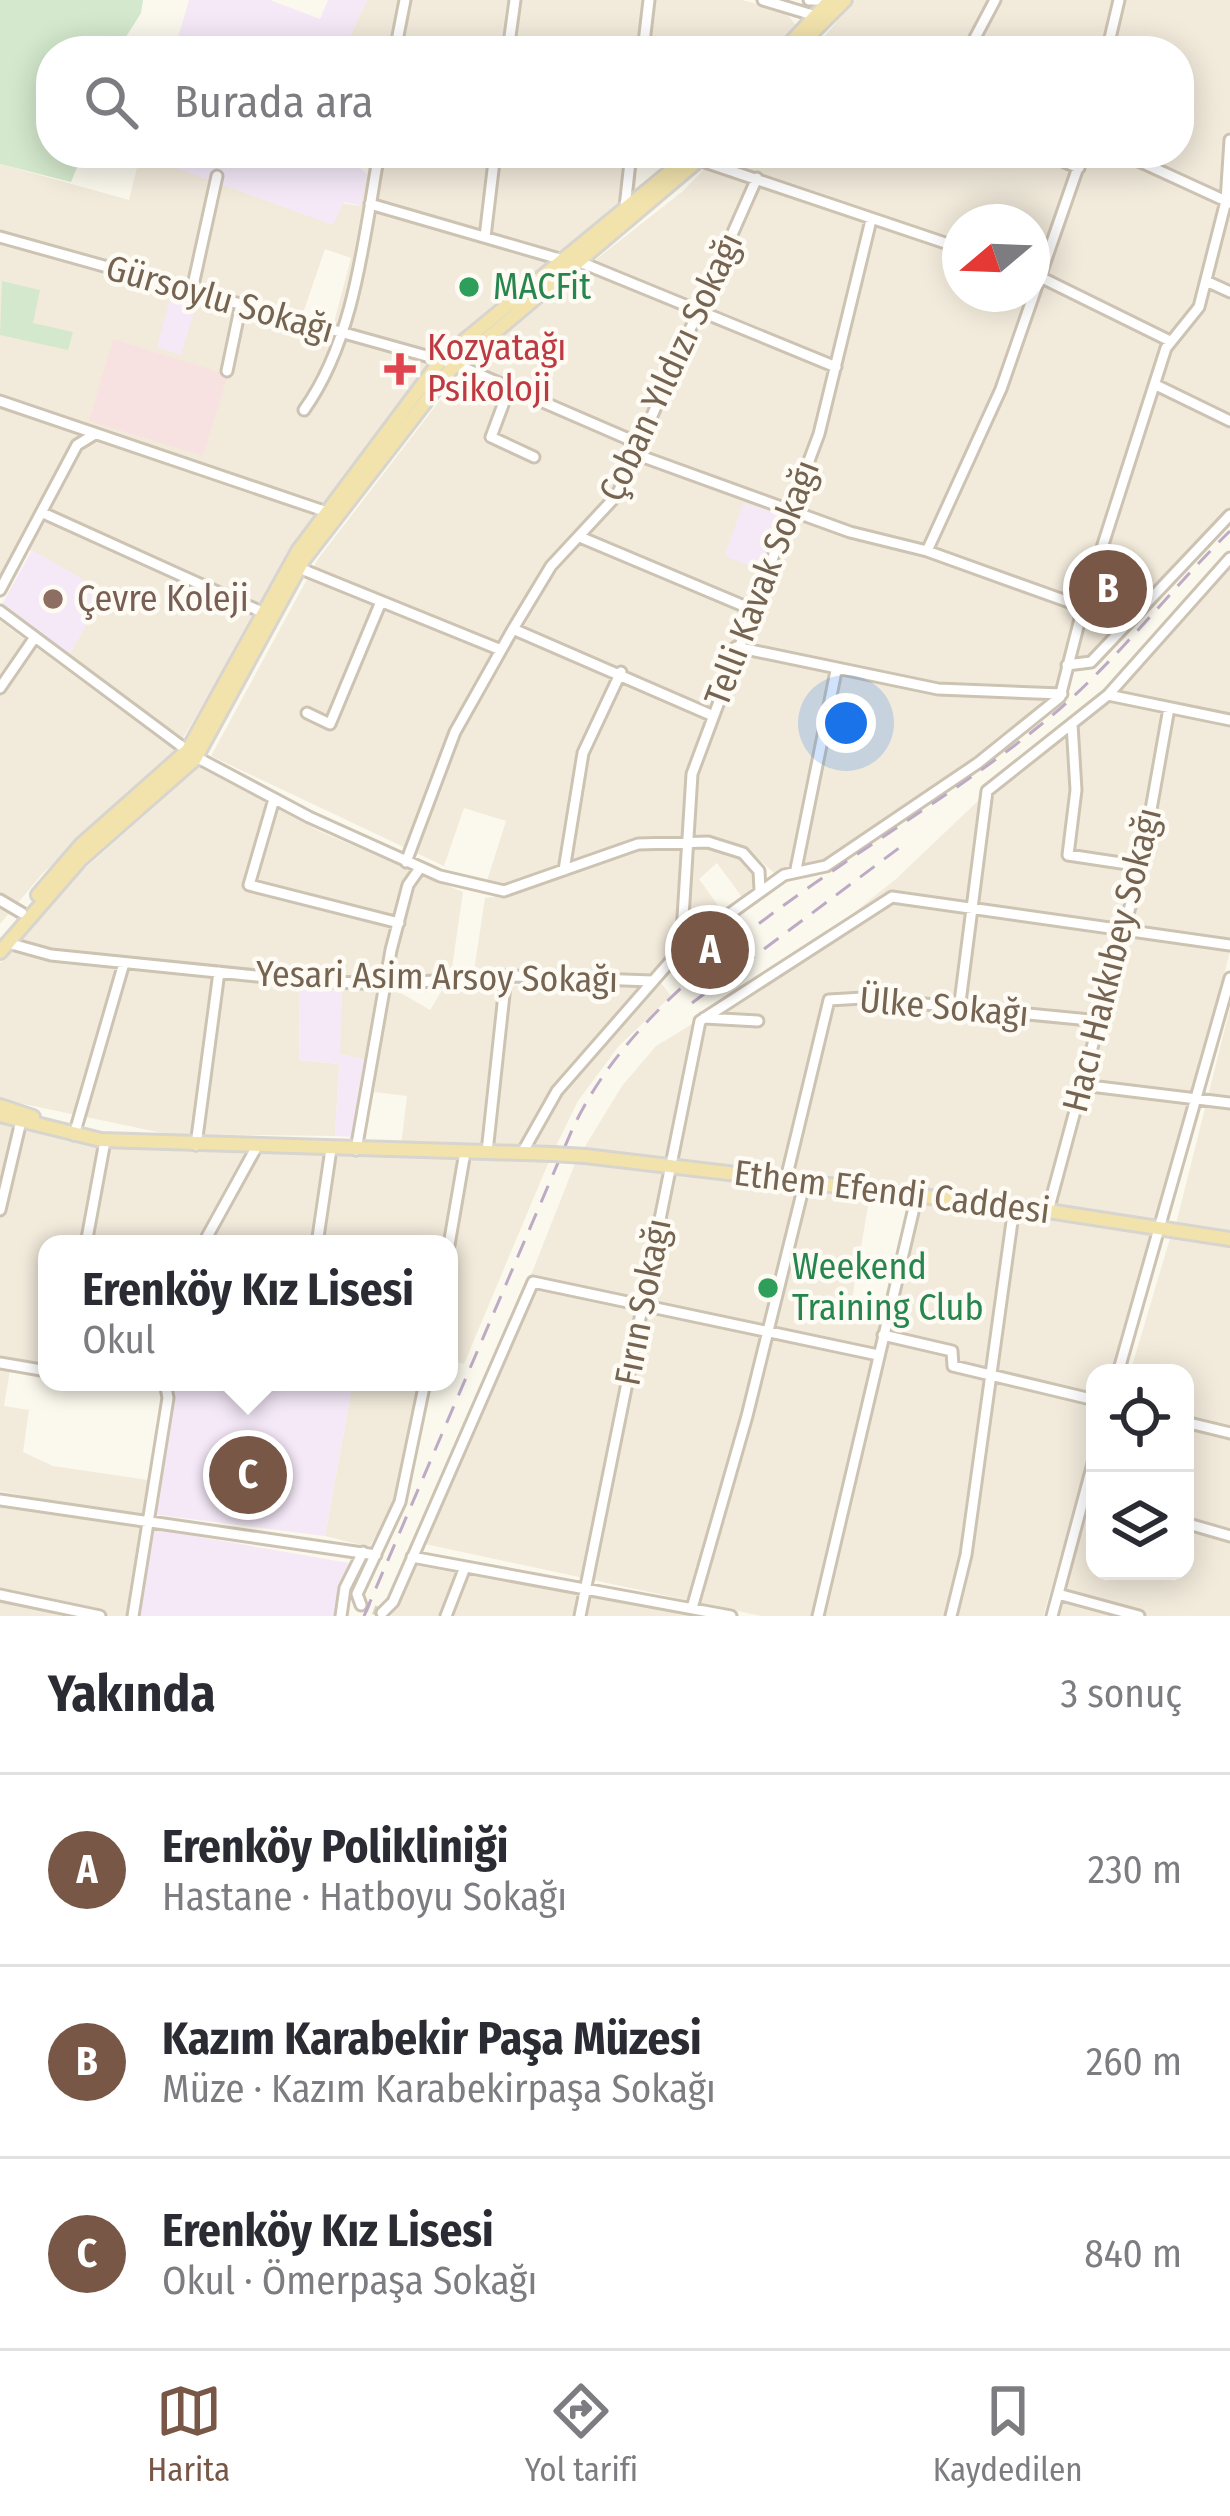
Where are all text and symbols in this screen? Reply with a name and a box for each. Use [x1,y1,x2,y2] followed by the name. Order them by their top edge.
[36,36,1194,168] search box
[78,69,144,135] icon: search
[174,75,374,129] text: Burada ara
[942,204,1050,312] north arrow
[589,226,753,508] street label: Çoban Yıldızı Sokağı
[101,245,339,353] street label: Gürsoylu Sokağı
[493,265,591,309] place label: MACFit
[456,274,482,300] marker: MACFit
[427,326,566,411] place label: Kozyatağı Psikoloji
[384,353,416,385] marker: Kozyatağı Psikoloji
[695,454,829,712] street label: Telli Kavak Sokağı
[1069,544,1147,634] pin: B
[77,577,249,621] place label: Çevre Koleji
[40,586,66,612] marker: Çevre Koleji
[816,693,876,753] your location
[1053,803,1171,1117] street label: Hacı Hakkıbey Sokağı
[671,905,749,995] pin: A
[256,952,618,1002] street label: Yesari Asim Arsoy Sokağı
[858,978,1030,1036] street label: Ülke Sokağı
[732,1151,1052,1233] street label: Ethem Efendi Caddesi
[605,1215,681,1389] street label: Fırın Sokağı
[38,1235,458,1391] popup
[792,1245,984,1330] place label: Weekend Training Club
[82,1263,414,1317] text: Erenköy Kız Lisesi
[755,1275,781,1301] marker: Weekend Training Club
[82,1317,155,1363] text: Okul
[1086,1364,1194,1580] map controls
[1086,1364,1194,1472] button: locate
[209,1430,287,1520] pin: C
[1086,1472,1194,1580] button: layers
[48,1663,216,1725] text: Yakında
[1060,1671,1182,1717] text: 3 sonuç
[162,1820,508,1874] text: Erenköy Polikliniği
[76,1847,98,1893] text: A
[1088,1847,1182,1893] text: 230 m
[162,1874,567,1920] text: Hastane · Hatboyu Sokağı
[162,2012,702,2066] text: Kazım Karabekir Paşa Müzesi
[76,2039,98,2085] text: B
[1086,2039,1182,2085] text: 260 m
[162,2066,716,2112] text: Müze · Kazım Karabekirpaşa Sokağı
[162,2204,494,2258] text: Erenköy Kız Lisesi
[77,2231,97,2277] text: C
[1084,2231,1182,2277] text: 840 m
[162,2258,537,2304] text: Okul · Ömerpaşa Sokağı
[147,2378,230,2490] tab: Harita
[525,2378,638,2490] tab: Yol tarifi
[933,2378,1083,2490] tab: Kaydedilen

